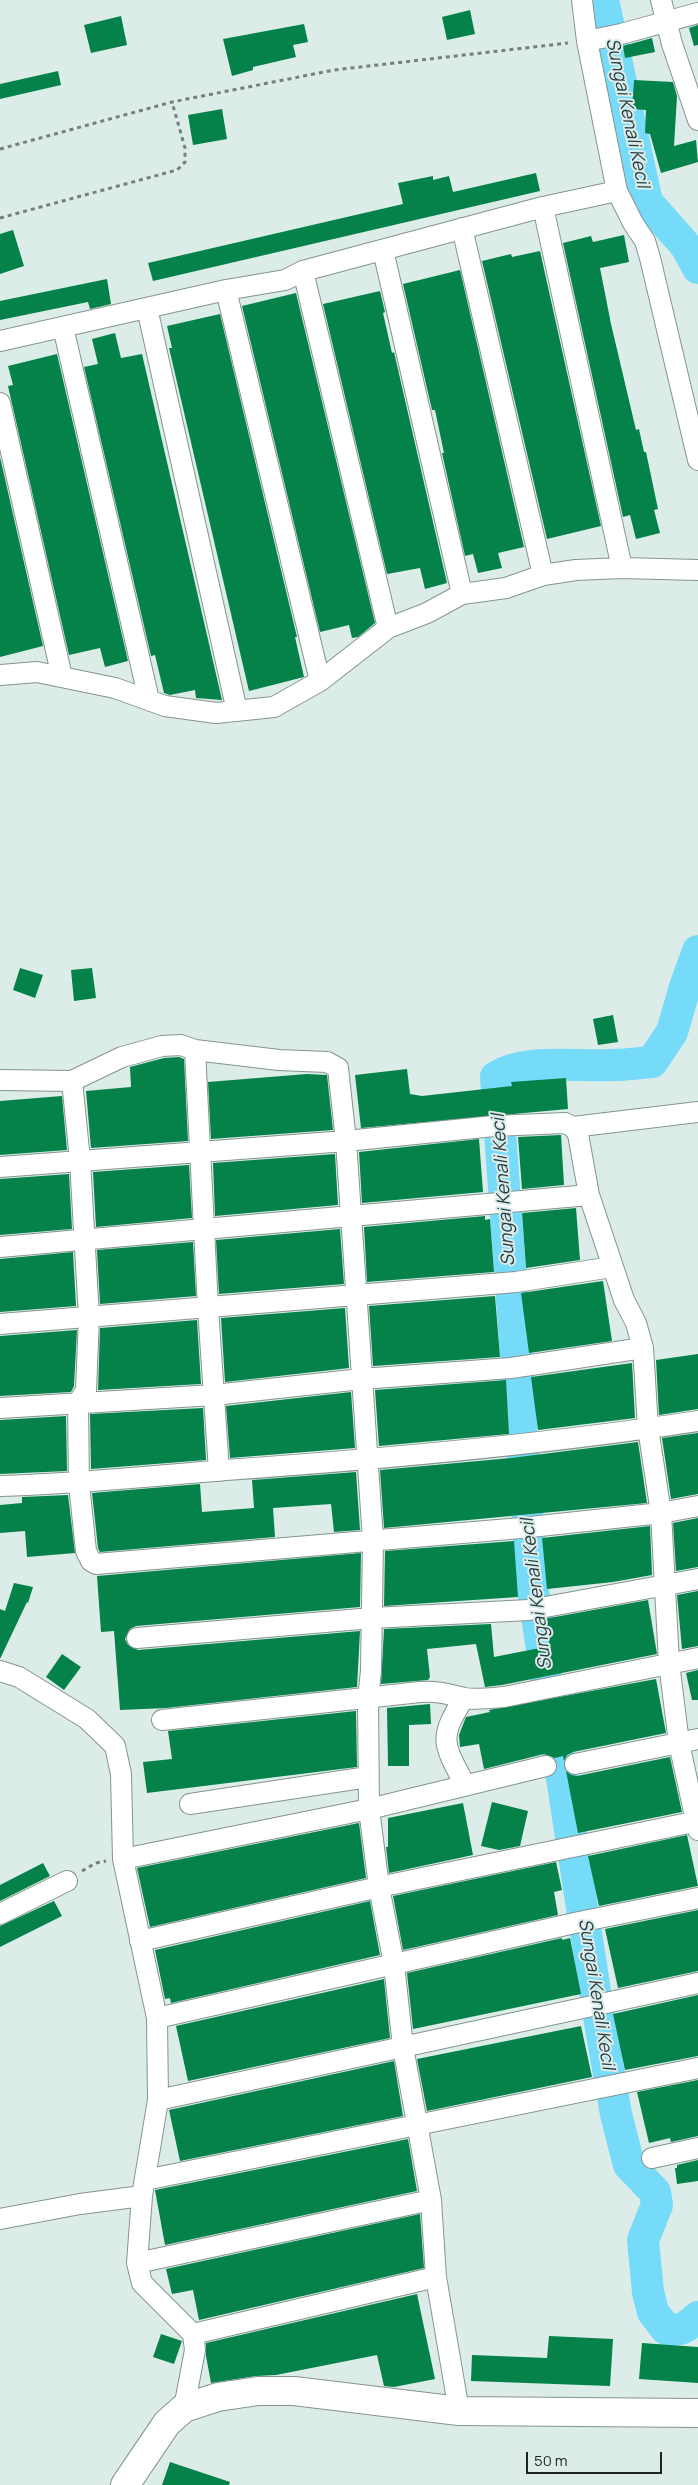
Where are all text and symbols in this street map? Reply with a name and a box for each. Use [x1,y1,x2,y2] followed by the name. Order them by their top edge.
[601,36,653,190] water label: Sungai Kenali Kecil
[488,1113,520,1267] water label: Sungai Kenali Kecil
[517,1517,557,1671] water label: Sungai Kenali Kecil
[573,1917,619,2071] water label: Sungai Kenali Kecil
[528,2442,664,2474] scale bar
[534,2450,568,2471] text: 50 m

